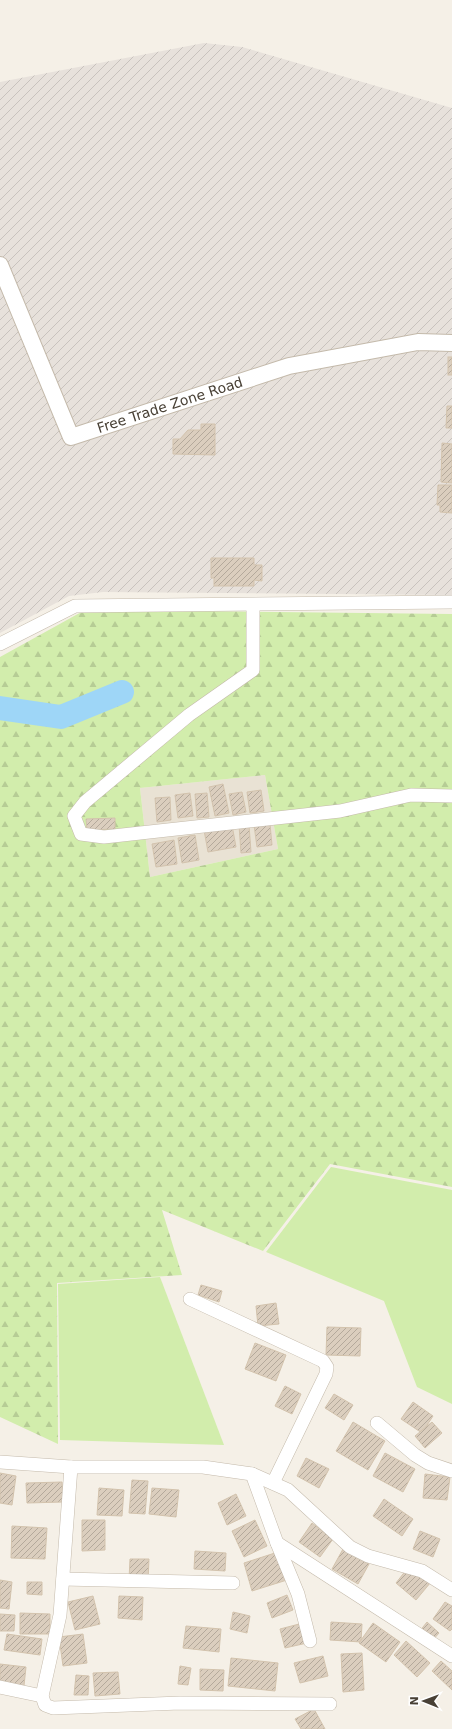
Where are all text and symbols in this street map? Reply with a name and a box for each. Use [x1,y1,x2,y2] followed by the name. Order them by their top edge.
[95,374,245,436] street label: Free Trade Zone Road
[404,1681,444,1721] north arrow
[408,1696,421,1706] text: N

